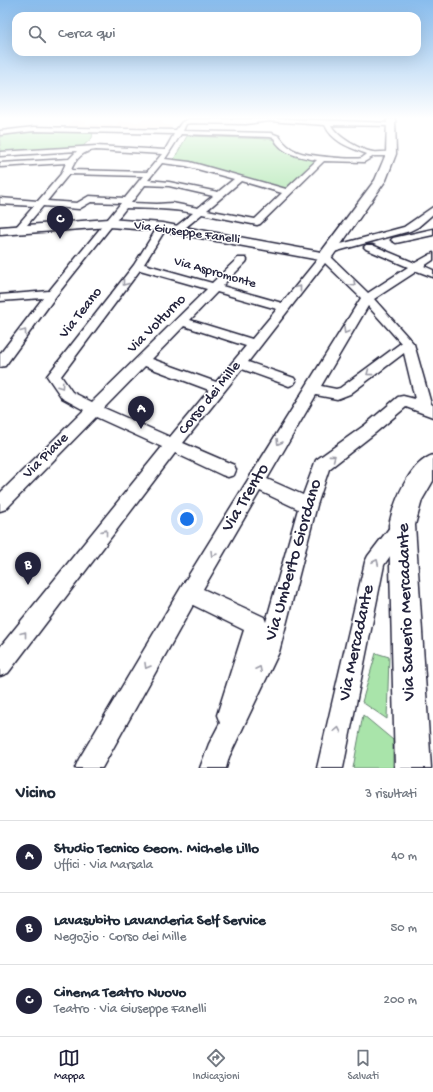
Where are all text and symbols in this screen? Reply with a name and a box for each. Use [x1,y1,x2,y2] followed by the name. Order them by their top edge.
[12,12,421,56] search box
[26,23,48,45] icon: search
[58,25,115,43] text: Cerca qui
[47,206,73,239] pin: C
[132,218,241,248] street label: Via Giuseppe Fanelli
[171,254,258,292] street label: Via Aspromonte
[123,278,130,285] one-way arrow
[348,279,356,287] one-way arrow
[55,284,107,343] street label: Via Teano
[295,286,302,293] one-way arrow
[123,291,190,358] street label: Via Volturno
[344,327,351,334] one-way arrow
[19,329,26,336] one-way arrow
[175,357,245,438] street label: Corso dei Mille
[366,368,373,375] one-way arrow
[56,382,63,389] one-way arrow
[128,396,154,429] pin: A
[19,429,73,483] street label: Via Piave
[277,438,284,445] one-way arrow
[329,455,336,462] one-way arrow
[217,460,275,537] street label: Via Trento
[261,477,327,644] street label: Via Umberto Giordano
[177,509,197,529] your location
[393,522,421,702] street label: Via Saverio Mercadante
[100,530,107,537] one-way arrow
[210,550,217,557] one-way arrow
[15,552,41,585] pin: B
[371,559,379,567] one-way arrow
[334,582,380,704] street label: Via Mercadante
[20,632,27,639] one-way arrow
[145,662,152,669] one-way arrow
[254,666,262,674] one-way arrow
[333,727,342,733] one-way arrow
[16,784,56,804] text: Vicino
[365,787,417,802] text: 3 risultati
[54,840,259,858] text: Studio Tecnico Geom. Michele Lillo
[25,849,33,864] text: A
[391,849,417,864] text: 40 m
[54,858,153,873] text: Uffici · Via Marsala
[54,912,266,930] text: Lavasubito Lavanderia Self Service
[26,921,32,936] text: B
[390,921,417,936] text: 50 m
[54,930,186,945] text: Negozio · Corso dei Mille
[54,984,186,1002] text: Cinema Teatro Nuovo
[25,993,33,1008] text: C
[384,993,417,1008] text: 200 m
[54,1002,207,1017] text: Teatro · Via Giuseppe Fanelli
[54,1047,85,1083] tab: Mappa
[193,1047,240,1083] tab: Indicazioni
[348,1047,379,1083] tab: Salvati

